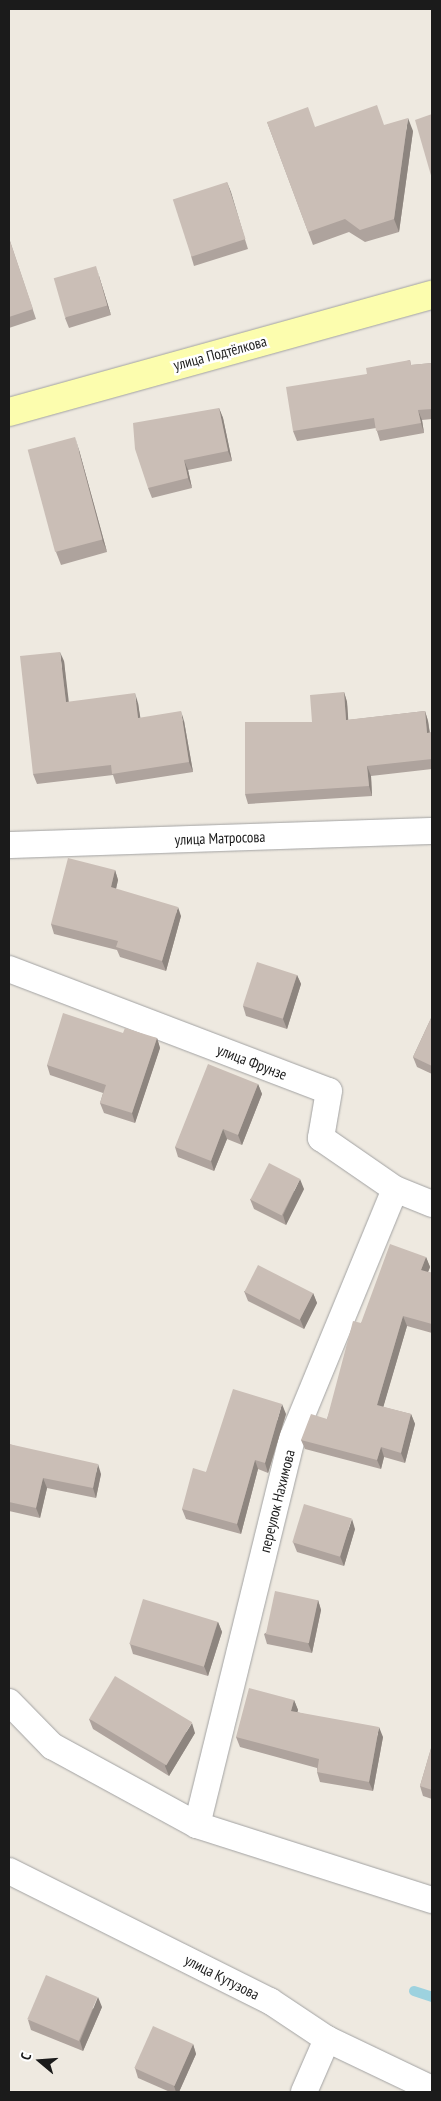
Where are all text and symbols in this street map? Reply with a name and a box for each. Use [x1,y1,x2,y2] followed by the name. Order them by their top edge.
[171,332,269,374] street label: улица Подтёлкова
[174,827,266,849] street label: улица Матросова
[215,1040,289,1084] street label: улица Фрунзе
[256,1448,298,1554] street label: переулок Нахимова
[182,1951,262,2003] street label: улица Кутузова
[15,2036,65,2086] north arrow
[16,2051,35,2062] text: С

